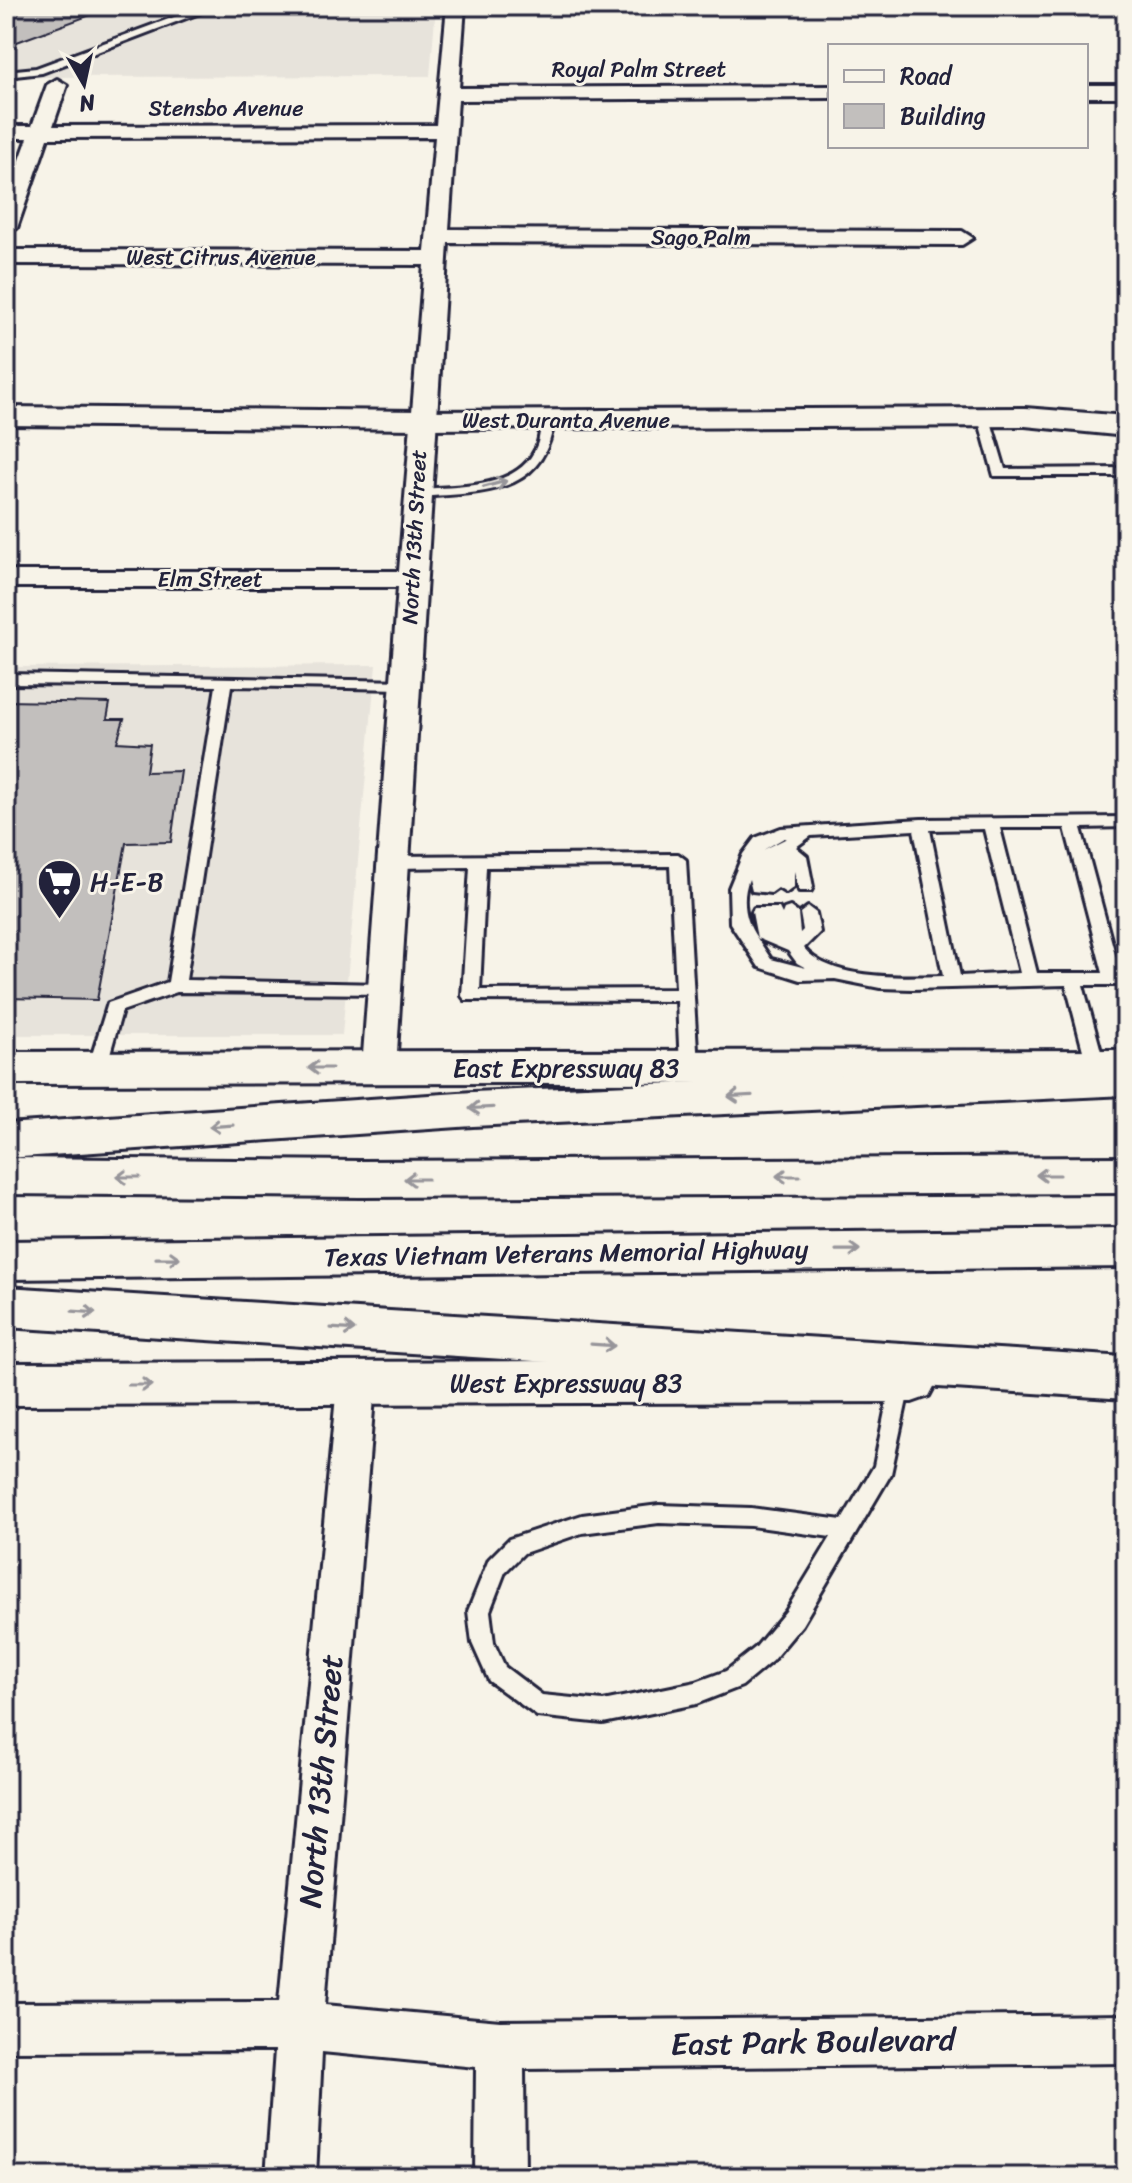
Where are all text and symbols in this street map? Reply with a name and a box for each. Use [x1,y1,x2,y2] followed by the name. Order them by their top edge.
[44,44,124,124] north arrow
[828,44,1088,148] legend
[552,50,727,89] street label: Royal Palm Street
[900,55,954,97] text: Road
[76,83,99,124] text: N
[149,89,303,128] street label: Stensbo Avenue
[900,95,986,137] text: Building
[651,218,751,257] street label: Sago Palm
[126,238,316,277] street label: West Citrus Avenue
[462,401,670,440] street label: West Duranta Avenue
[390,448,438,625] street label: North 13th Street
[481,475,507,490] one-way arrow
[157,560,263,599] street label: Elm Street
[35,858,83,921] supermarket icon: H-E-B
[90,859,164,905] place label: H-E-B
[453,1045,679,1091] street label: East Expressway 83
[307,1060,334,1076] one-way arrow
[727,1089,754,1104] one-way arrow
[468,1101,495,1116] one-way arrow
[208,1119,235,1134] one-way arrow
[1035,1167,1062,1183] one-way arrow
[115,1169,142,1185] one-way arrow
[775,1169,802,1184] one-way arrow
[403,1171,430,1186] one-way arrow
[323,1226,809,1280] street label: Texas Vietnam Veterans Memorial Highway
[834,1242,861,1258] one-way arrow
[154,1250,181,1266] one-way arrow
[70,1305,97,1320] one-way arrow
[329,1321,356,1336] one-way arrow
[589,1338,616,1353] one-way arrow
[450,1360,682,1406] street label: West Expressway 83
[126,1377,153,1393] one-way arrow
[282,1652,360,1910] street label: North 13th Street
[670,2011,958,2073] street label: East Park Boulevard

